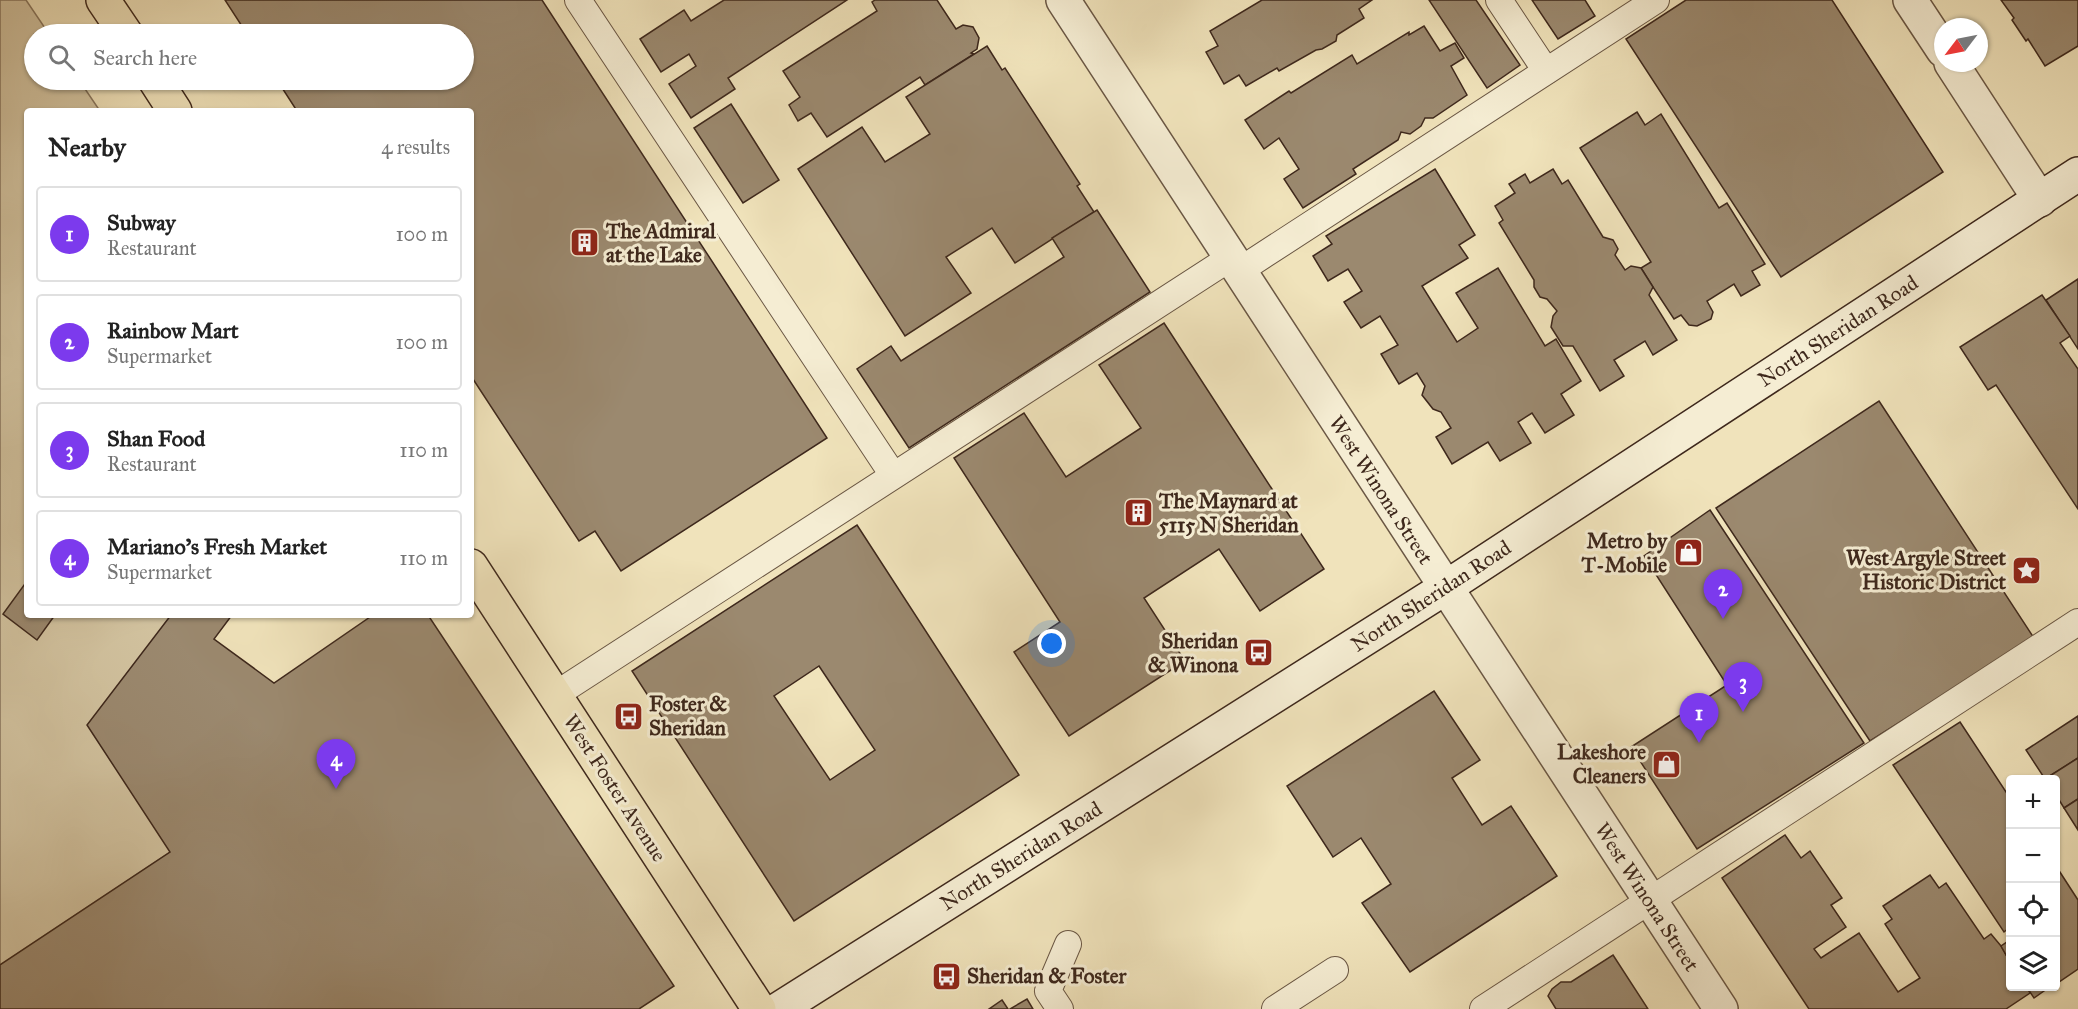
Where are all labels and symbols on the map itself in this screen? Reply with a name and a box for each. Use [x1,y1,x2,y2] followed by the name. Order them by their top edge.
[1934,18,1988,72] north arrow
[605,218,717,268] place label: The Admiral at the Lake
[569,227,601,259] building icon: The Admiral at the Lake
[1753,269,1923,392] street label: North Sheridan Road
[1323,411,1439,570] street label: West Winona Street
[1158,488,1299,538] place label: The Maynard at 5115 N Sheridan
[1122,497,1154,529] building icon: The Maynard at 5115 N Sheridan
[1581,528,1668,578] place label: Metro by T-Mobile
[1346,534,1516,657] street label: North Sheridan Road
[1672,537,1704,569] shop icon: Metro by T-Mobile
[1846,545,2007,595] place label: West Argyle Street Historic District
[2011,554,2043,586] place icon: West Argyle Street Historic District
[1704,570,1742,619] pin: 2
[1148,628,1239,678] place label: Sheridan & Winona
[1037,629,1066,658] your location
[1243,637,1275,669] bus stop icon: Sheridan & Winona
[1724,662,1762,712] pin: 3
[649,691,727,741] place label: Foster & Sheridan
[1680,694,1718,743] pin: 1
[612,700,644,732] bus stop icon: Foster & Sheridan
[558,709,673,867] street label: West Foster Avenue
[1557,739,1646,789] place label: Lakeshore Cleaners
[316,740,356,789] pin: 4
[1651,748,1683,780] shop icon: Lakeshore Cleaners
[935,796,1107,916] street label: North Sheridan Road
[1589,818,1705,977] street label: West Winona Street
[930,960,962,992] bus stop icon: Sheridan & Foster
[967,963,1127,989] place label: Sheridan & Foster

